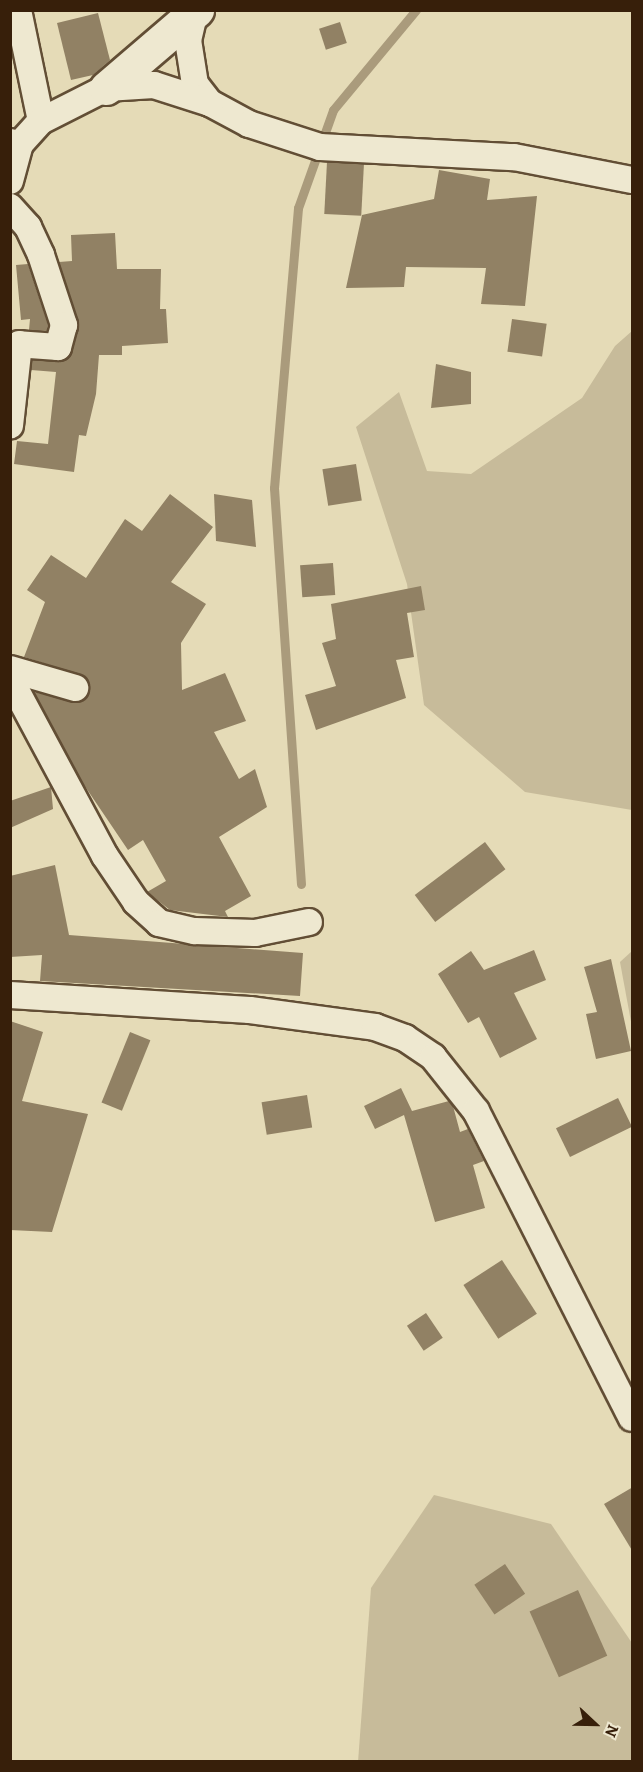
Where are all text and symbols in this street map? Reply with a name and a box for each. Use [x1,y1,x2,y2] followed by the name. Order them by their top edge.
[565,1694,625,1754] north arrow
[599,1721,624,1740] text: N

